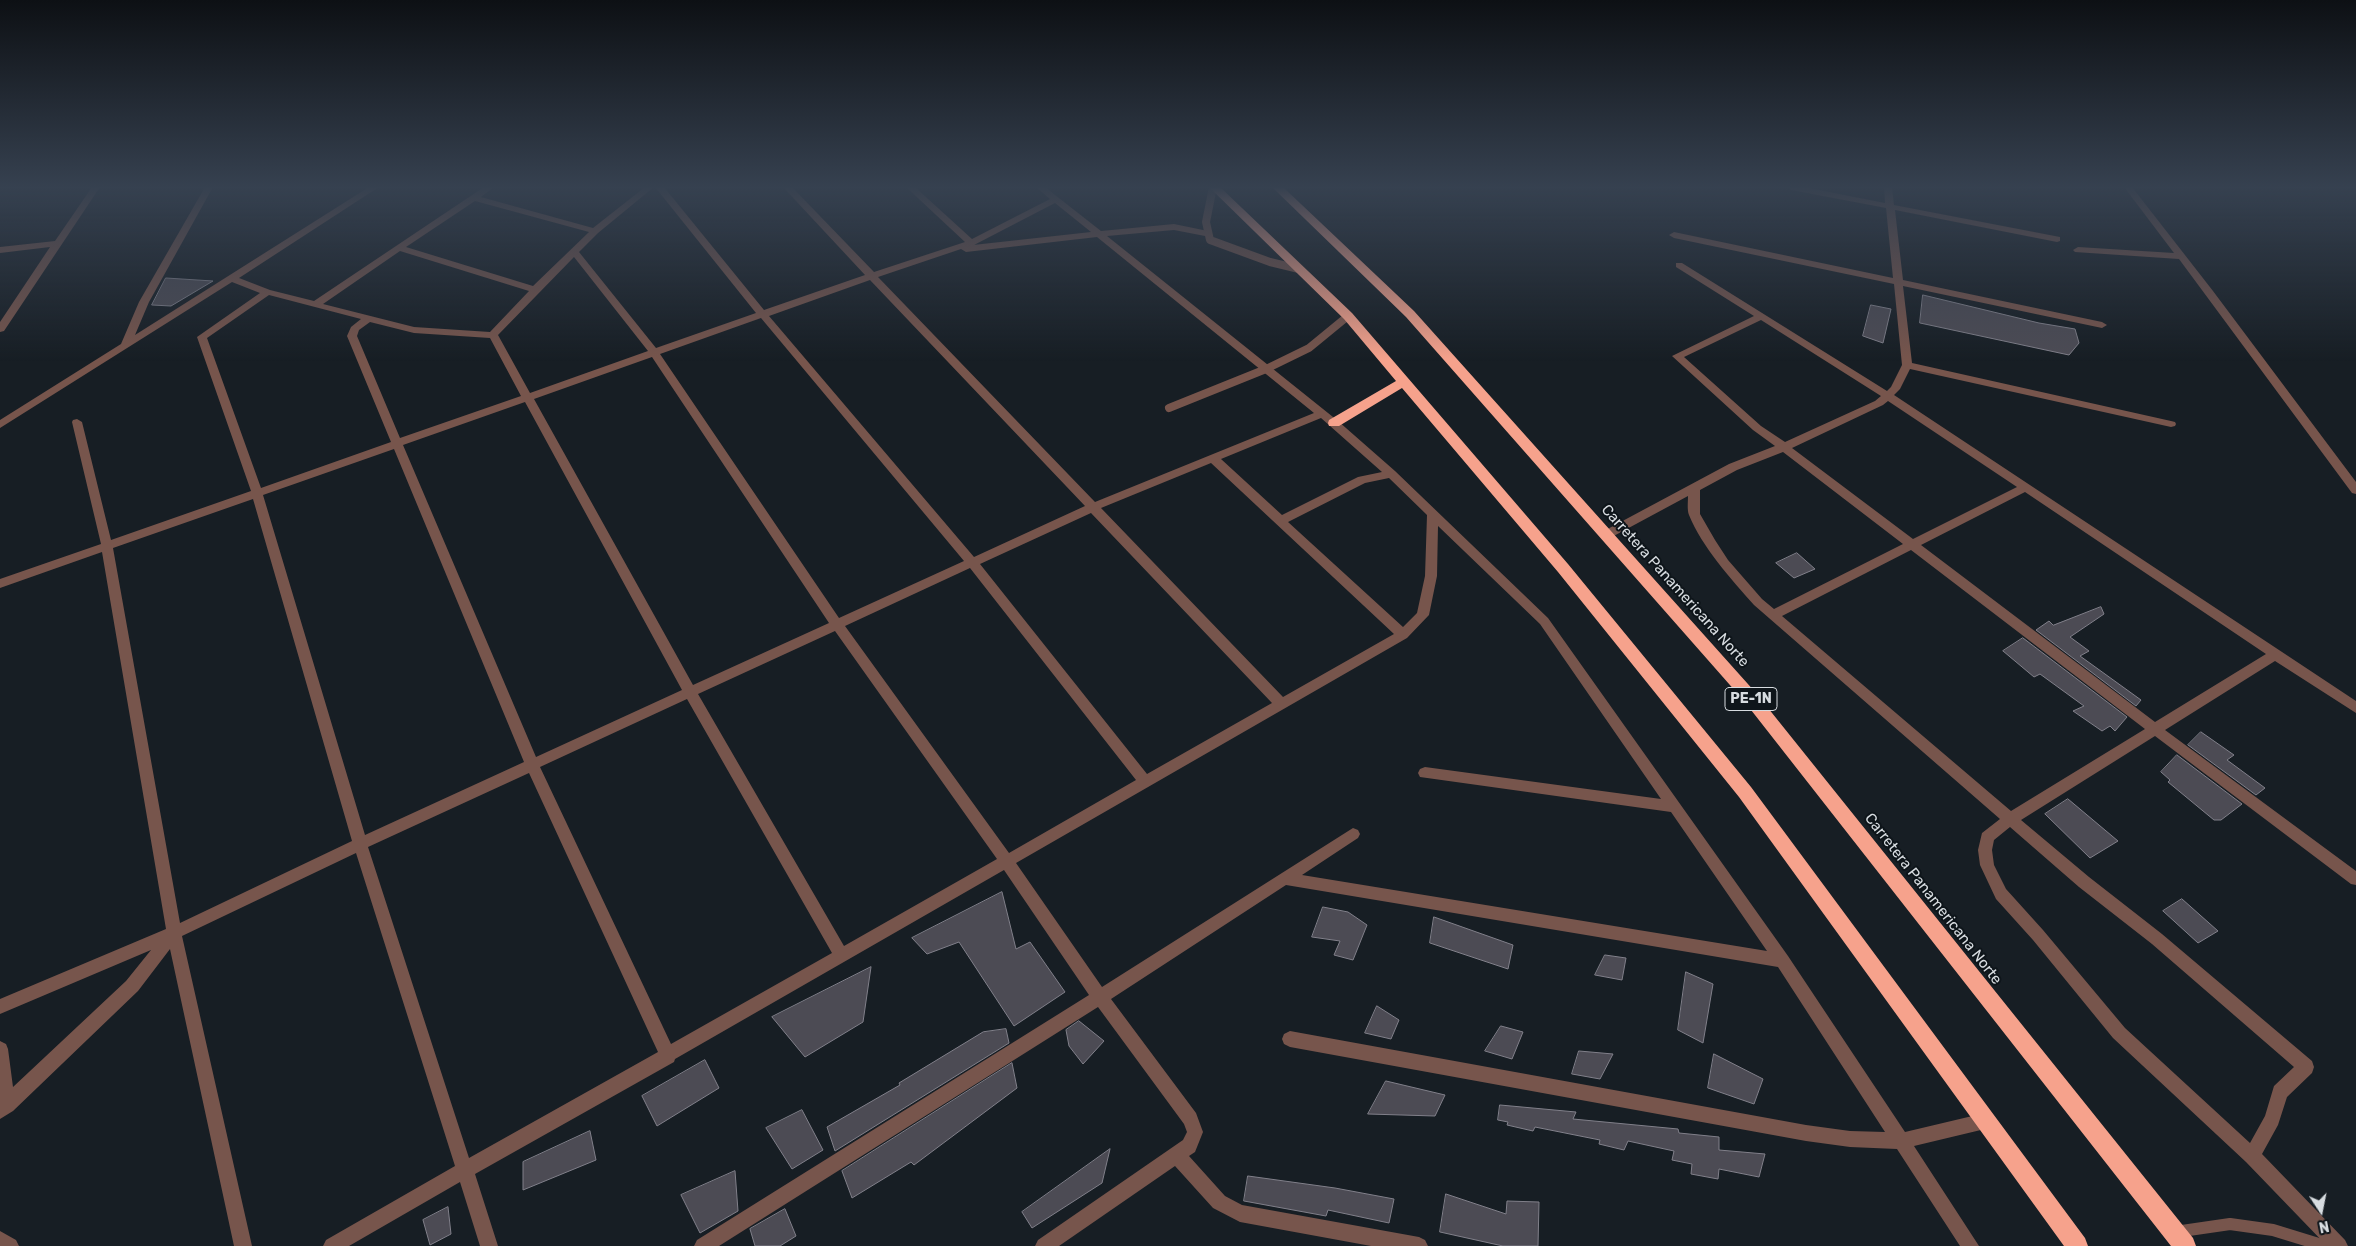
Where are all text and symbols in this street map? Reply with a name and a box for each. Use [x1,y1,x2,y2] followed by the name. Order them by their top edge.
[1597,501,1753,671] street label: Carretera Panamericana Norte
[1725,688,1777,711] road number: PE-1N
[1861,810,2005,988] street label: Carretera Panamericana Norte
[2296,1186,2346,1236] north arrow
[2317,1217,2331,1236] text: N

